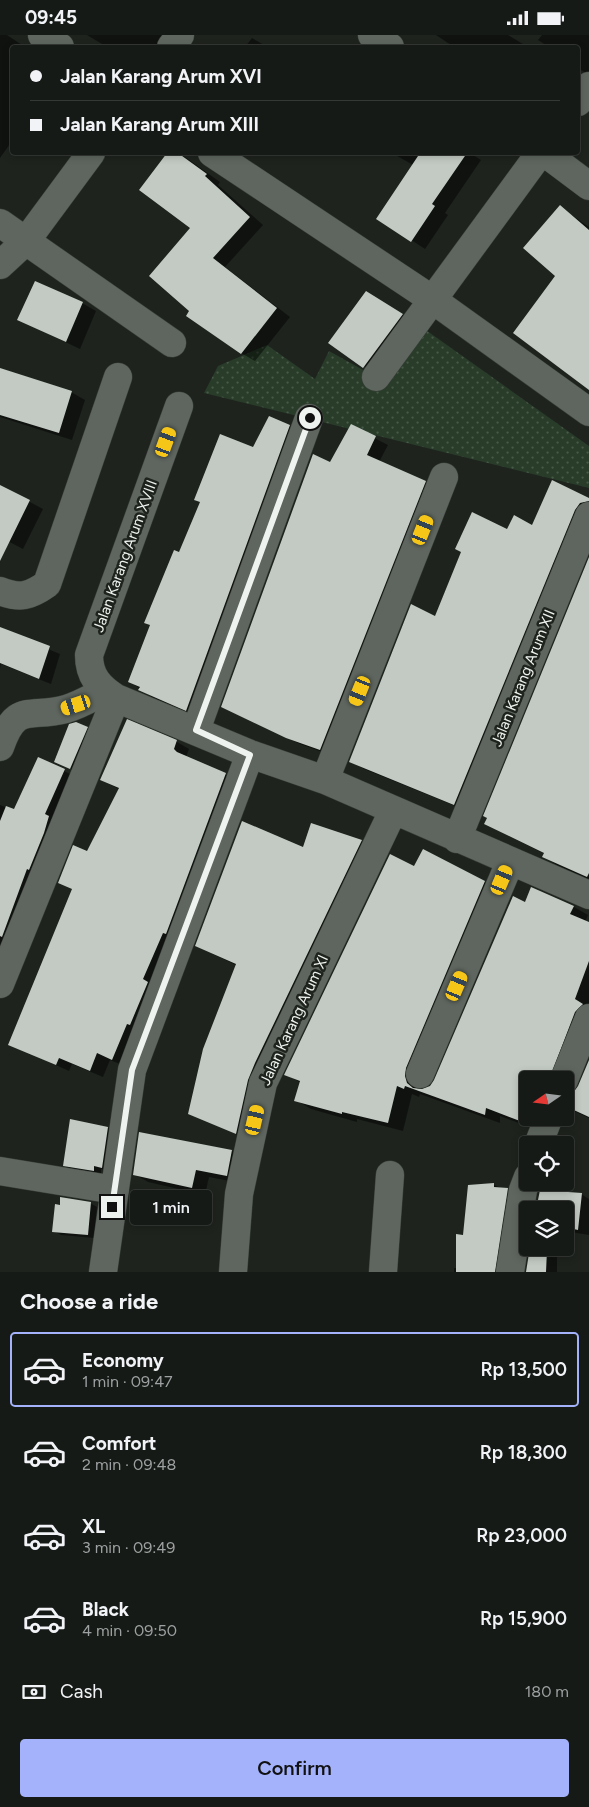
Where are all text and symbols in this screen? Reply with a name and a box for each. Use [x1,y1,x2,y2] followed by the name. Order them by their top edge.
[25,6,77,29] text: 09:45
[60,65,262,88] text: Jalan Karang Arum XVI
[60,113,259,136] text: Jalan Karang Arum XIII
[299,407,321,429] route start
[153,425,178,459] car
[89,477,161,635] street label: Jalan Karang Arum XVIII
[410,513,435,547] car
[487,607,559,749] street label: Jalan Karang Arum XII
[347,674,372,708] car
[59,693,92,717] car
[489,863,514,897] car
[256,952,332,1088] street label: Jalan Karang Arum XI
[444,969,469,1003] car
[519,1071,574,1126] north arrow
[519,1071,574,1256] map controls
[244,1104,265,1136] car
[519,1136,574,1191] button: locate
[130,1189,212,1225] callout: 1 min
[101,1196,123,1218] route end
[152,1198,190,1217] text: 1 min
[519,1201,574,1256] button: layers
[20,1288,158,1315] text: Choose a ride
[22,1347,67,1392] icon: car
[82,1349,164,1372] text: Economy
[480,1358,567,1381] text: Rp 13,500
[82,1372,173,1391] text: 1 min · 09:47
[22,1430,67,1475] icon: car
[82,1432,157,1455] text: Comfort
[480,1441,567,1464] text: Rp 18,300
[82,1455,176,1474] text: 2 min · 09:48
[22,1513,67,1558] icon: car
[82,1515,105,1538] text: XL
[476,1524,567,1547] text: Rp 23,000
[82,1538,175,1557] text: 3 min · 09:49
[22,1596,67,1641] icon: car
[82,1598,129,1621] text: Black
[480,1607,567,1630] text: Rp 15,900
[82,1621,177,1640] text: 4 min · 09:50
[20,1678,48,1706] icon: cash
[60,1680,103,1703] text: Cash
[525,1682,569,1701] text: 180 m
[20,1739,569,1797] button: Confirm

